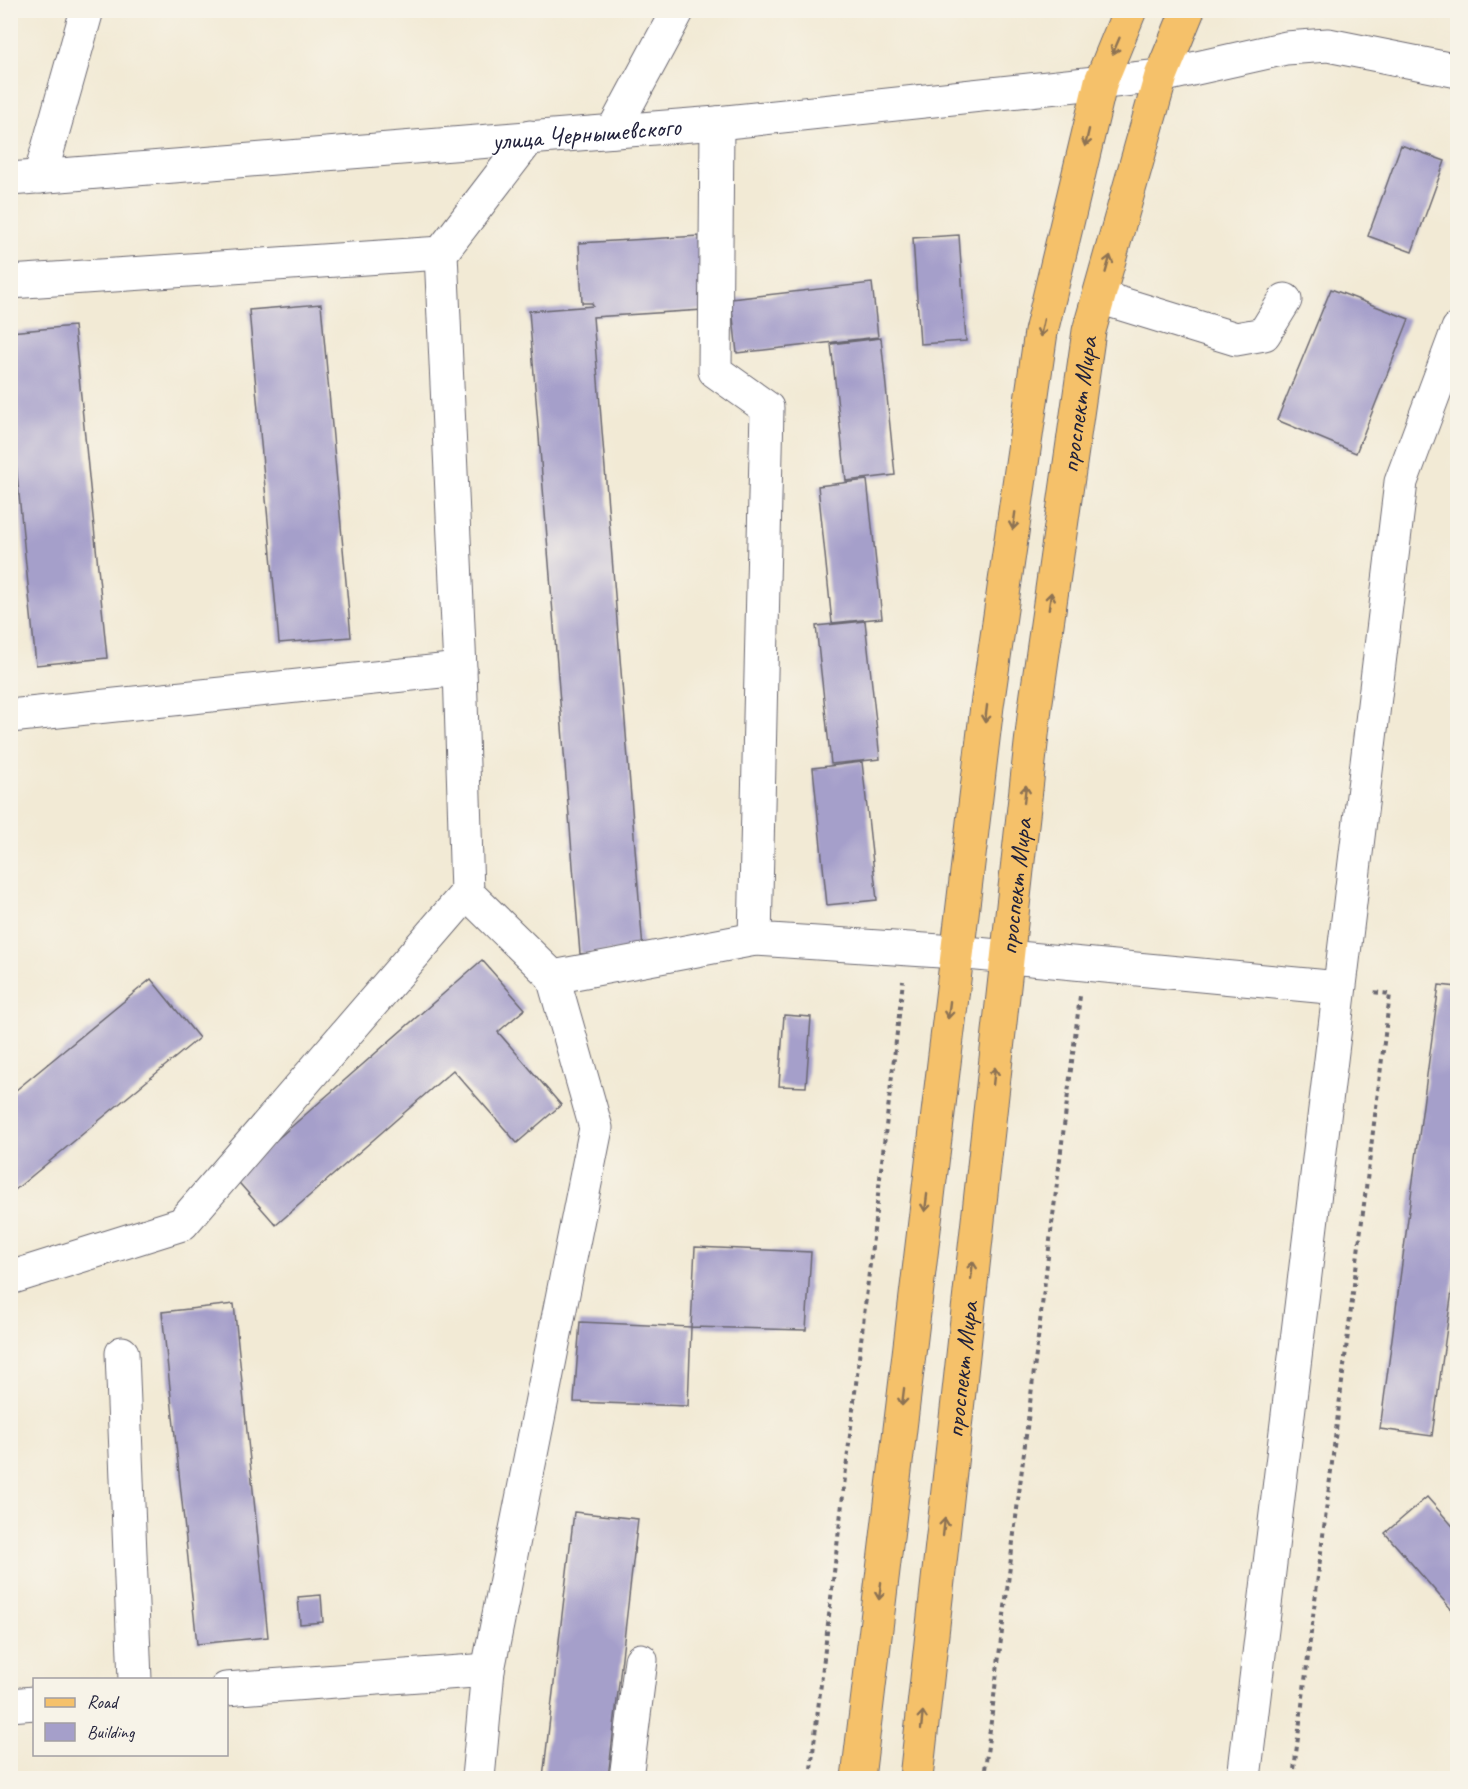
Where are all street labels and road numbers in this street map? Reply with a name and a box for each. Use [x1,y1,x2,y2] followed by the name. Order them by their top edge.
[489,109,683,157] street label: улица Чернышевского
[1052,333,1105,475] street label: проспект Мира
[991,815,1039,956] street label: проспект Мира
[937,1298,986,1439] street label: проспект Мира

